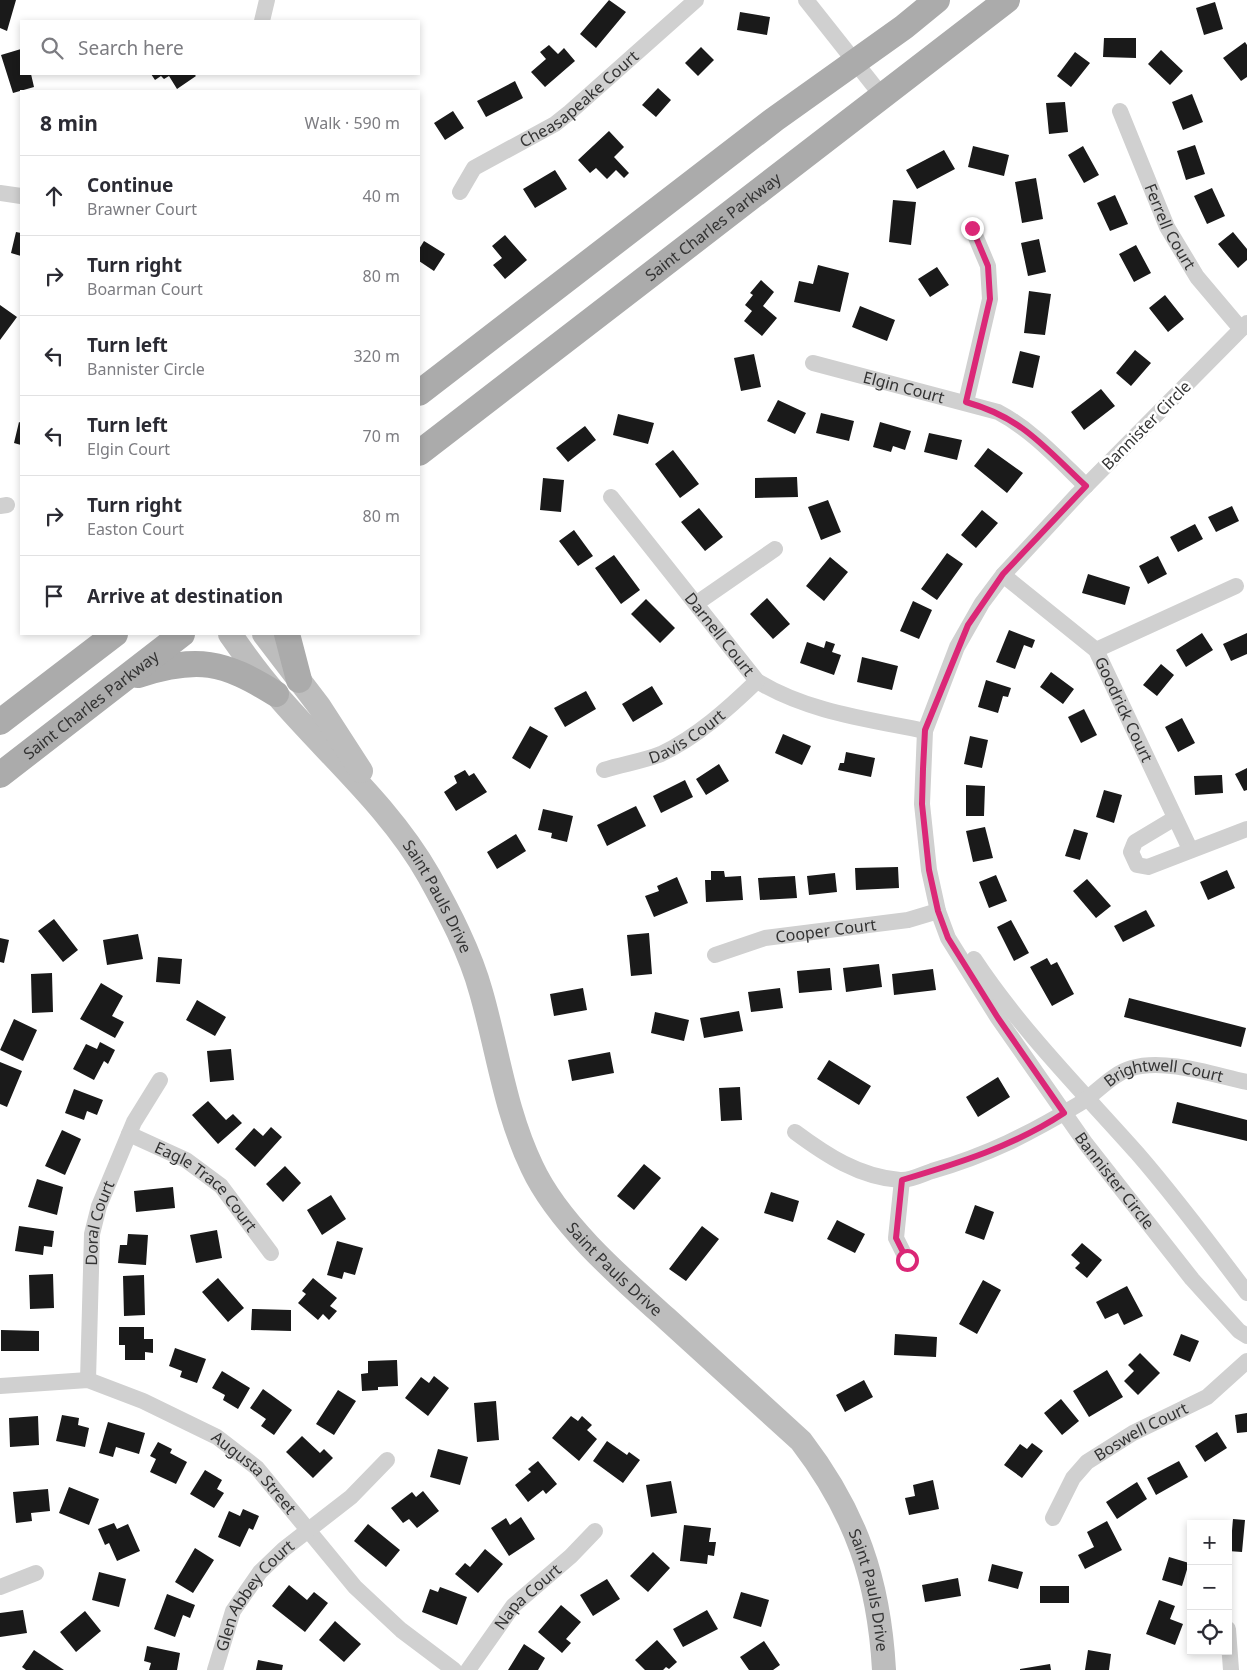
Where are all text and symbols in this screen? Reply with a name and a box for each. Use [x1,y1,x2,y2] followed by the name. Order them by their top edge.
[20,20,420,75] search box
[38,34,66,62] icon: search
[78,35,184,61] text: Search here
[515,45,643,152] street label: Cheasapeake Court
[40,109,98,137] text: 8 min
[305,112,400,134] text: Walk · 590 m
[640,167,786,286] street label: Saint Charles Parkway
[87,172,173,198] text: Continue
[1140,180,1201,274] street label: Ferrell Court
[40,182,68,210] icon: ahead
[363,185,400,207] text: 40 m
[87,198,197,220] text: Brawner Court
[961,217,984,240] route end
[87,252,182,278] text: Turn right
[40,262,68,290] icon: right
[363,265,400,287] text: 80 m
[87,278,203,300] text: Boarman Court
[87,332,168,358] text: Turn left
[40,342,68,370] icon: left
[353,345,400,367] text: 320 m
[87,358,205,380] text: Bannister Circle
[861,366,947,408] street label: Elgin Court
[1097,376,1195,474] street label: Bannister Circle
[87,412,168,438] text: Turn left
[40,422,68,450] icon: left
[363,425,400,447] text: 70 m
[87,438,170,460] text: Elgin Court
[87,492,182,518] text: Turn right
[40,502,68,530] icon: right
[363,505,400,527] text: 80 m
[87,518,184,540] text: Easton Court
[40,582,68,610] icon: arrive
[87,583,283,609] text: Arrive at destination
[680,588,760,681] street label: Darnell Court
[19,645,164,764] street label: Saint Charles Parkway
[1090,653,1158,766] street label: Goodrick Court
[646,704,730,769] street label: Davis Court
[398,835,477,956] street label: Saint Pauls Drive
[774,913,878,948] street label: Cooper Court
[1099,1054,1226,1092] street label: Brightwell Court
[1070,1127,1160,1234] street label: Bannister Circle
[151,1136,263,1236] street label: Eagle Trace Court
[80,1177,119,1266] street label: Doral Court
[562,1217,667,1321] street label: Saint Pauls Drive
[896,1249,919,1272] route start
[1090,1397,1192,1466] street label: Boswell Court
[207,1426,302,1519] street label: Augusta Street
[1187,1520,1232,1655] map controls
[1187,1520,1232,1565] button: +
[844,1525,894,1652] street label: Saint Pauls Drive
[210,1534,299,1654] street label: Glen Abbey Court
[489,1558,566,1634] street label: Napa Court
[1187,1565,1232,1610] button: −
[1187,1610,1232,1655] button: locate

